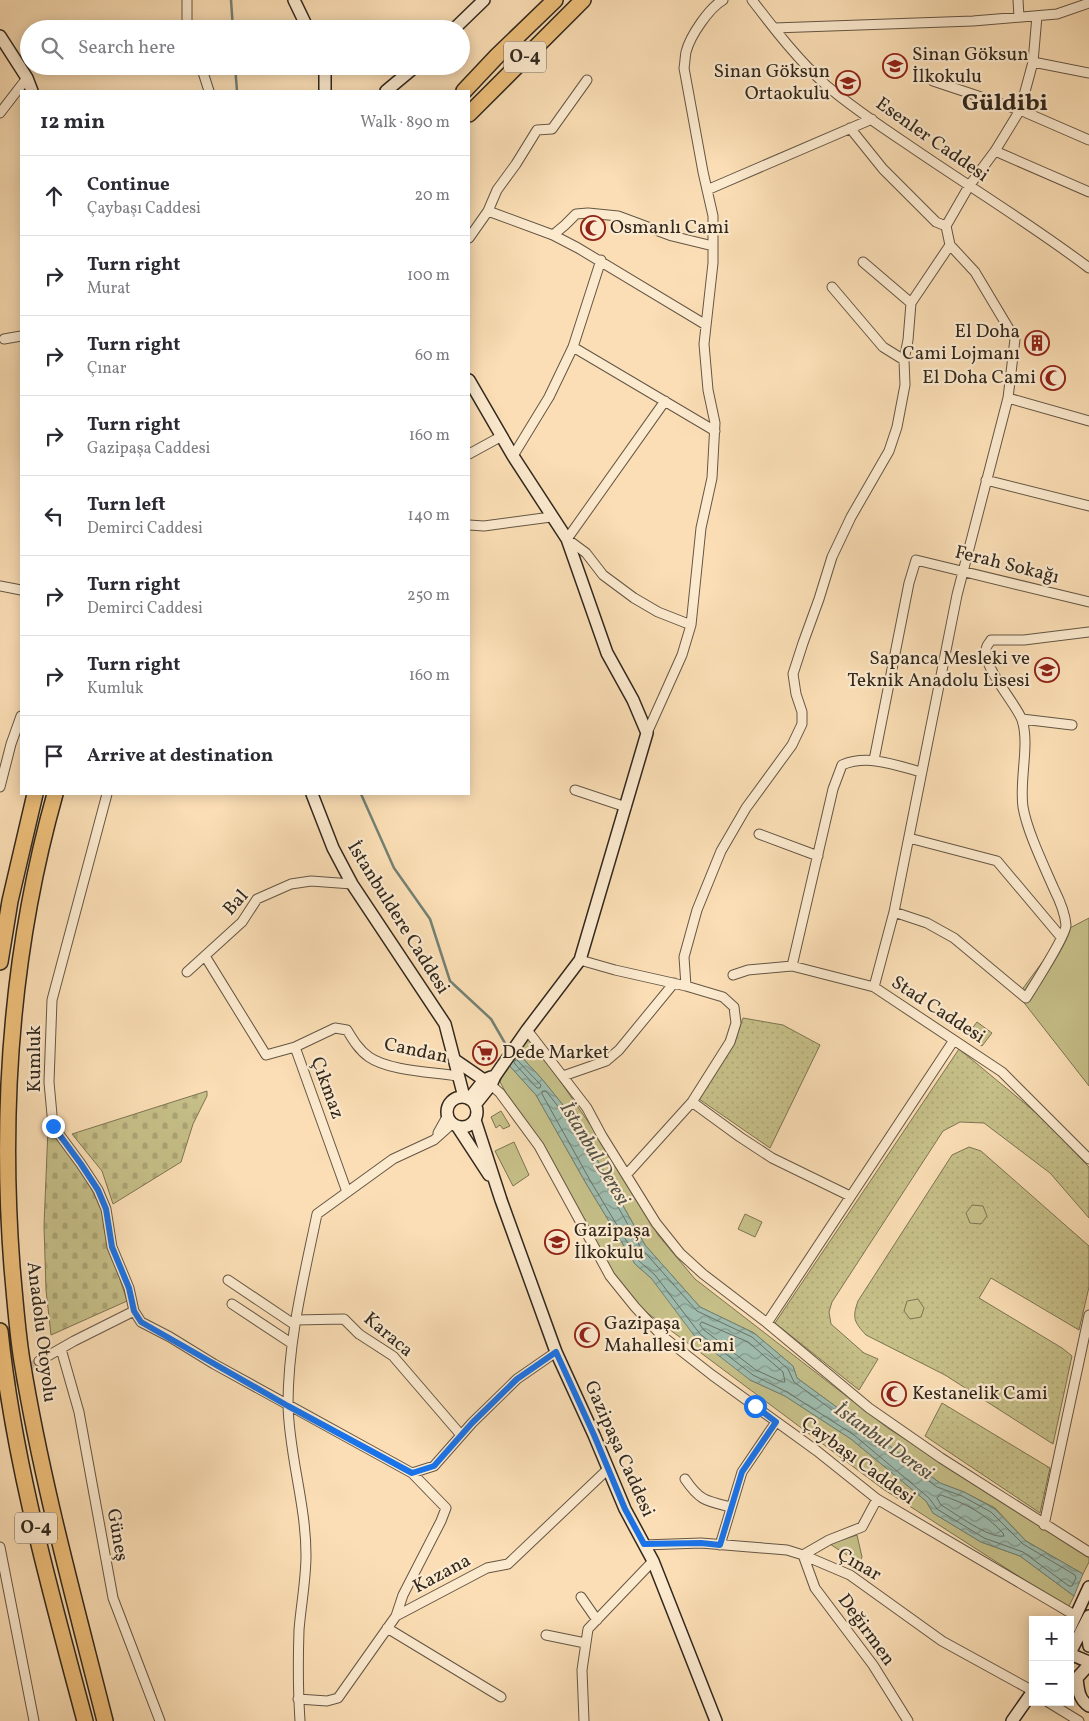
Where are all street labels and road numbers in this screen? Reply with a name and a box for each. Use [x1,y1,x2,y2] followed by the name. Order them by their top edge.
[504,42,546,72] road number: O-4
[870,91,994,189] street label: Esenler Caddesi
[952,539,1062,591] street label: Ferah Sokağı
[340,837,456,1000] street label: İstanbuldere Caddesi
[217,884,255,922] street label: Bal
[886,970,990,1050] street label: Stad Caddesi
[22,1025,48,1093] street label: Kumluk
[382,1032,450,1070] street label: Candan
[304,1053,350,1123] street label: Çıkmaz
[19,1260,63,1404] street label: Anadolu Otoyolu
[358,1306,418,1364] street label: Karaca
[577,1377,661,1521] street label: Gazipaşa Caddesi
[796,1411,921,1511] street label: Çaybaşı Caddesi
[100,1507,134,1563] street label: Güneş
[15,1512,57,1544] road number: O-4
[832,1542,886,1588] street label: Çınar
[408,1548,476,1600] street label: Kazana
[831,1589,901,1671] street label: Değirmen

